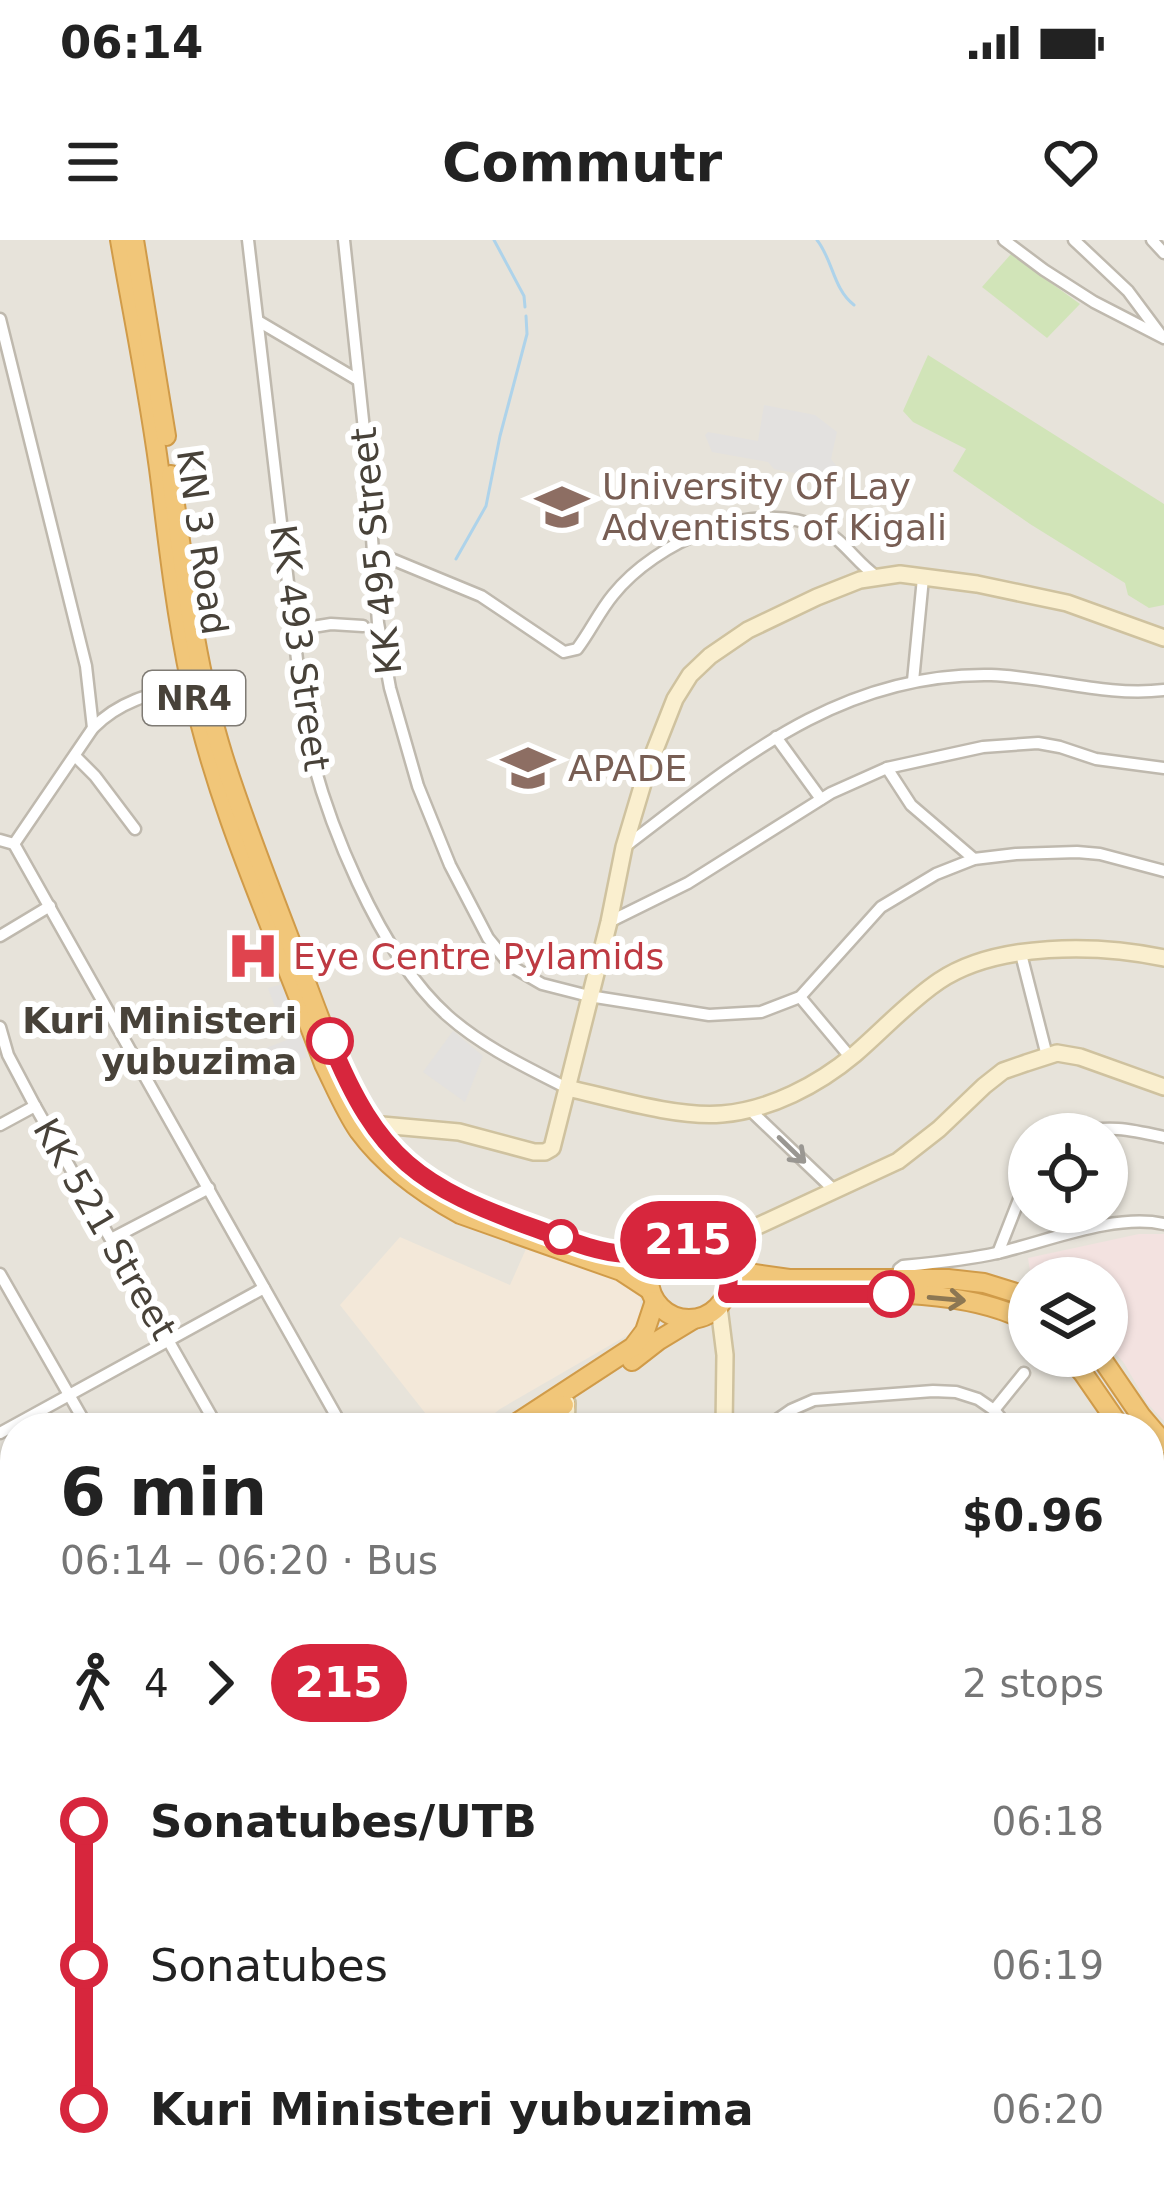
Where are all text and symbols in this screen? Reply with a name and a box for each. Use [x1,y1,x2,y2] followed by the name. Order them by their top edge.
[60,16,203,69] text: 06:14
[60,129,126,195] icon: menu
[1038,129,1104,195] icon: heart
[442,131,722,194] text: Commutr
[343,425,409,677] street label: KK 495 Street
[169,447,235,637] street label: KN 3 Road
[602,466,947,548] place label: University Of Lay Adventists of Kigali
[533,478,591,536] school or university icon: University Of Lay Adventists of Kigali
[262,522,338,774] street label: KK 493 Street
[143,671,245,725] road number: NR4
[499,739,557,797] school or university icon: APADE
[568,748,687,789] place label: APADE
[224,927,282,985] hospital icon: Eye Centre Pylamids
[293,936,664,977] place label: Eye Centre Pylamids
[22,1000,297,1082] place label: Kuri Ministeri yubuzima
[308,1019,352,1063] marker: Kuri Ministeri yubuzima
[25,1111,185,1347] street label: KK 521 Street
[1008,1113,1128,1377] map controls
[1008,1113,1128,1233] button: locate
[777,1136,806,1164] one-way arrow
[619,1201,757,1279] line badge: 215
[644,1215,732,1264] text: 215
[545,1221,577,1253] unlabelled marker
[1008,1257,1128,1377] button: layers
[869,1272,913,1316] unlabelled marker
[927,1288,966,1311] one-way arrow
[60,1454,267,1531] text: 6 min
[962,1489,1104,1542] text: $0.96
[60,1538,438,1583] text: 06:14 – 06:20 · Bus
[60,1650,126,1716] icon: walk
[187,1650,253,1716] icon: forward
[295,1658,383,1707] text: 215
[144,1661,169,1706] text: 4
[962,1661,1104,1706] text: 2 stops
[150,1795,537,1848] text: Sonatubes/UTB
[992,1799,1104,1844] text: 06:18
[150,1939,388,1992] text: Sonatubes
[992,1943,1104,1988] text: 06:19
[150,2083,754,2136] text: Kuri Ministeri yubuzima
[992,2087,1104,2132] text: 06:20

